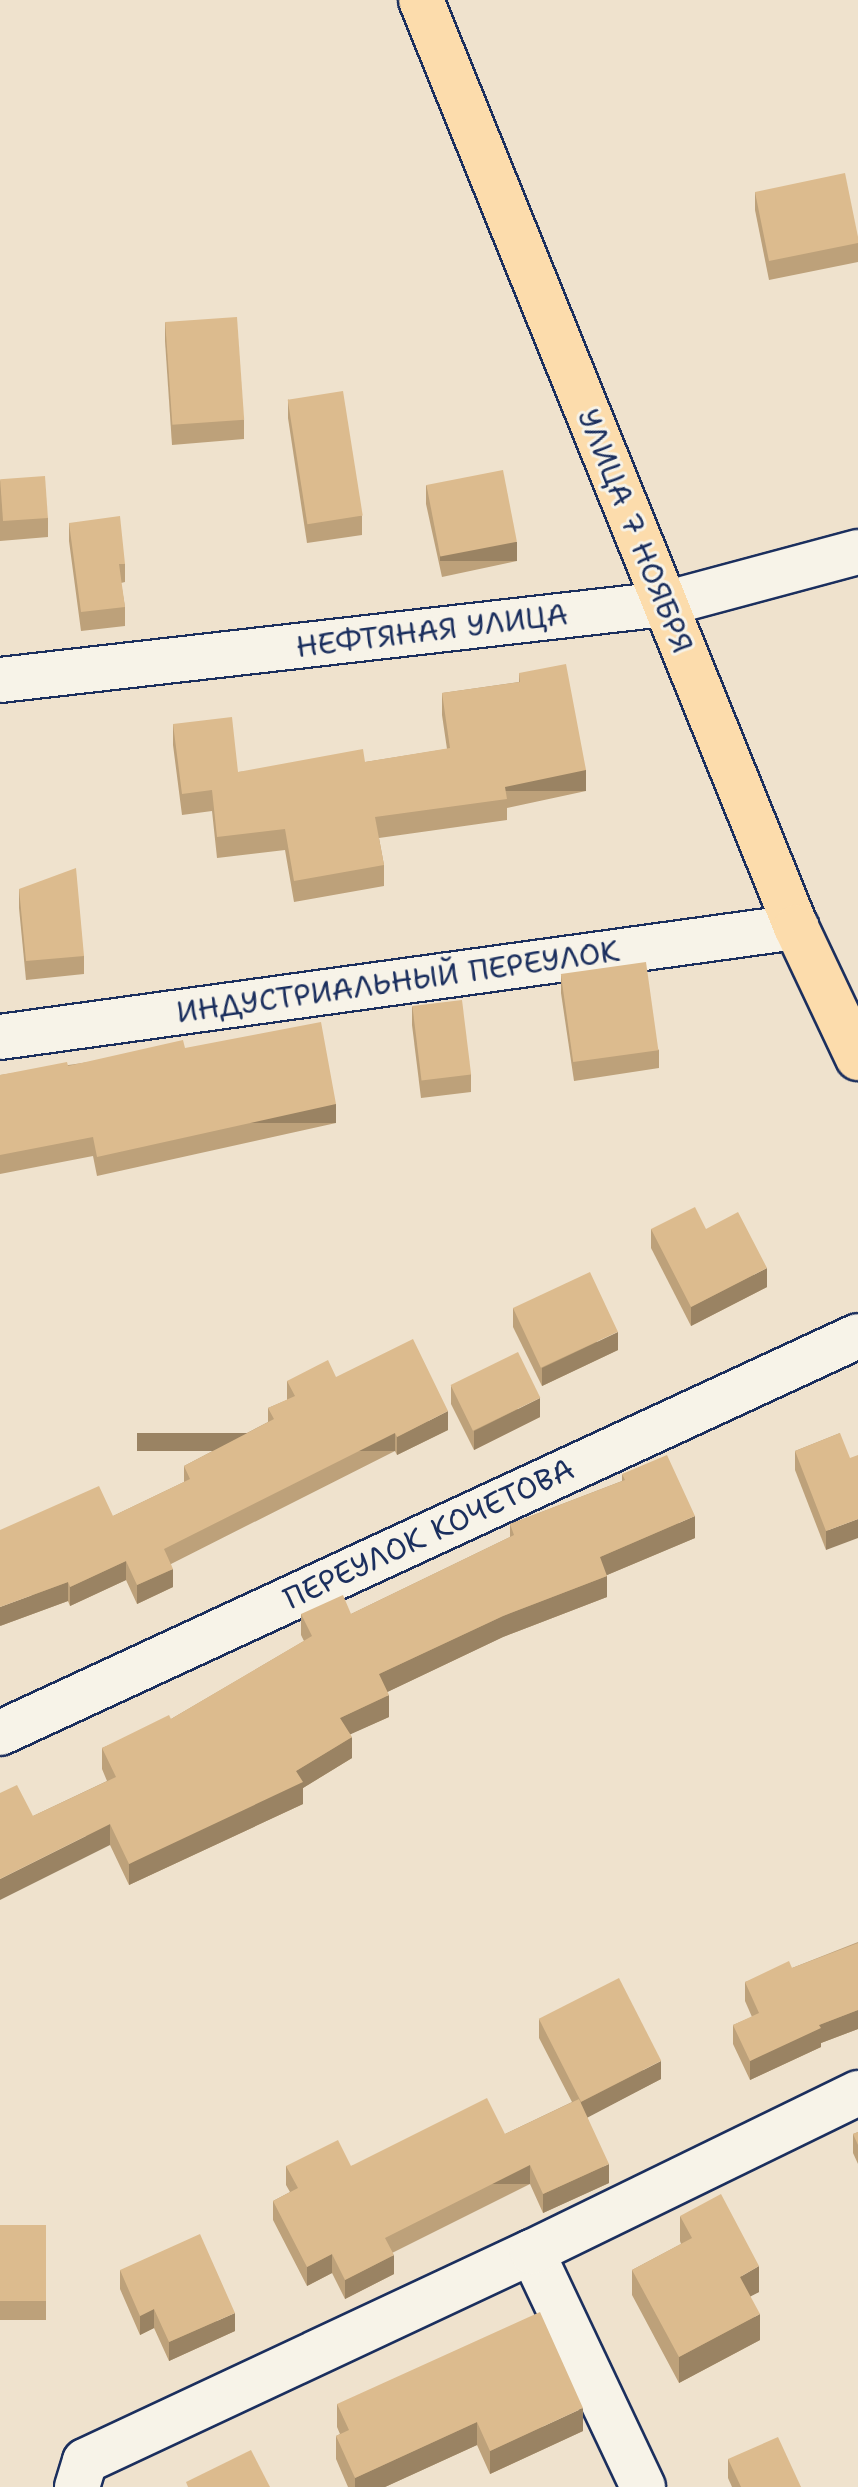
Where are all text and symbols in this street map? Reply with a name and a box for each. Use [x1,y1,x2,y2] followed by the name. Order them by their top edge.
[570,404,700,658] street label: УЛИЦА 7 НОЯБРЯ
[294,596,570,666] street label: НЕФТЯНАЯ УЛИЦА
[174,933,622,1031] street label: ИНДУСТРИАЛЬНЫЙ ПЕРЕУЛОК
[278,1451,580,1617] street label: ПЕРЕУЛОК КОЧЕТОВА

